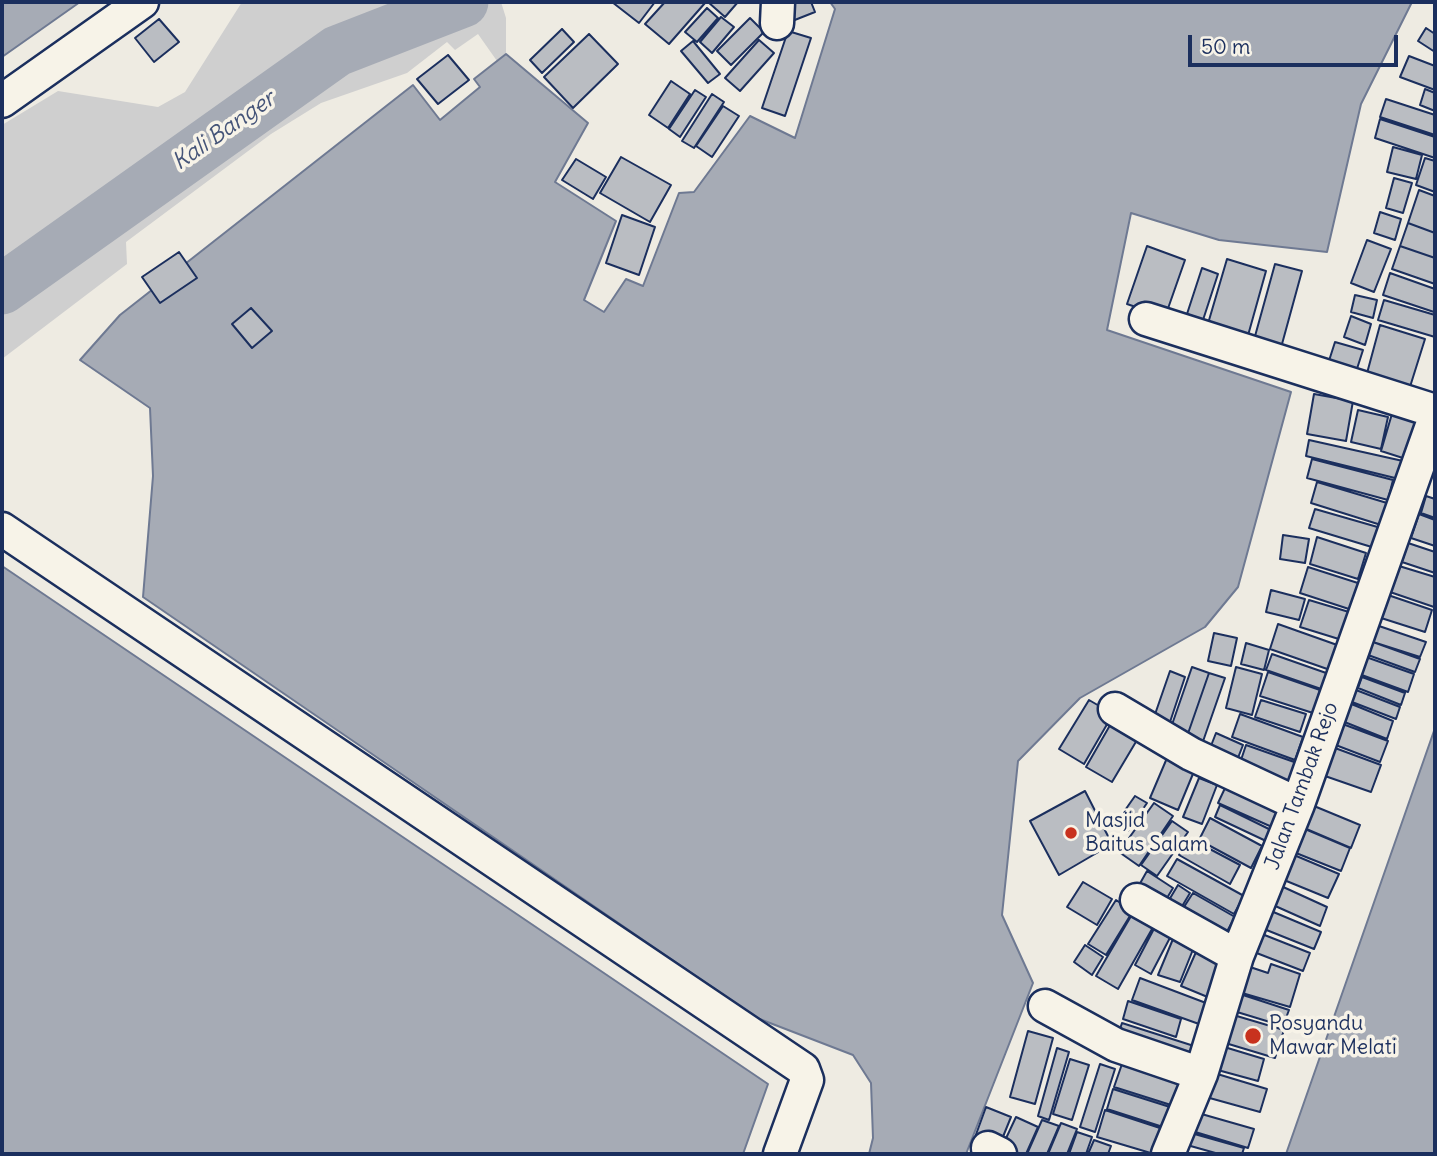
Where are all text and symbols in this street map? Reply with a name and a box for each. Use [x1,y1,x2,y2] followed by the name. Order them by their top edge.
[1192,21,1402,65] scale bar
[1201,33,1250,60] text: 50 m
[167,86,281,176] water label: Kali Banger
[1260,699,1344,873] street label: Jalan Tambak Rejo
[1085,808,1208,858] place label: Masjid Baitus Salam
[1063,825,1079,841] marker: Masjid Baitus Salam
[1269,1011,1397,1061] place label: Posyandu Mawar Melati
[1243,1026,1263,1046] marker: Posyandu Mawar Melati

